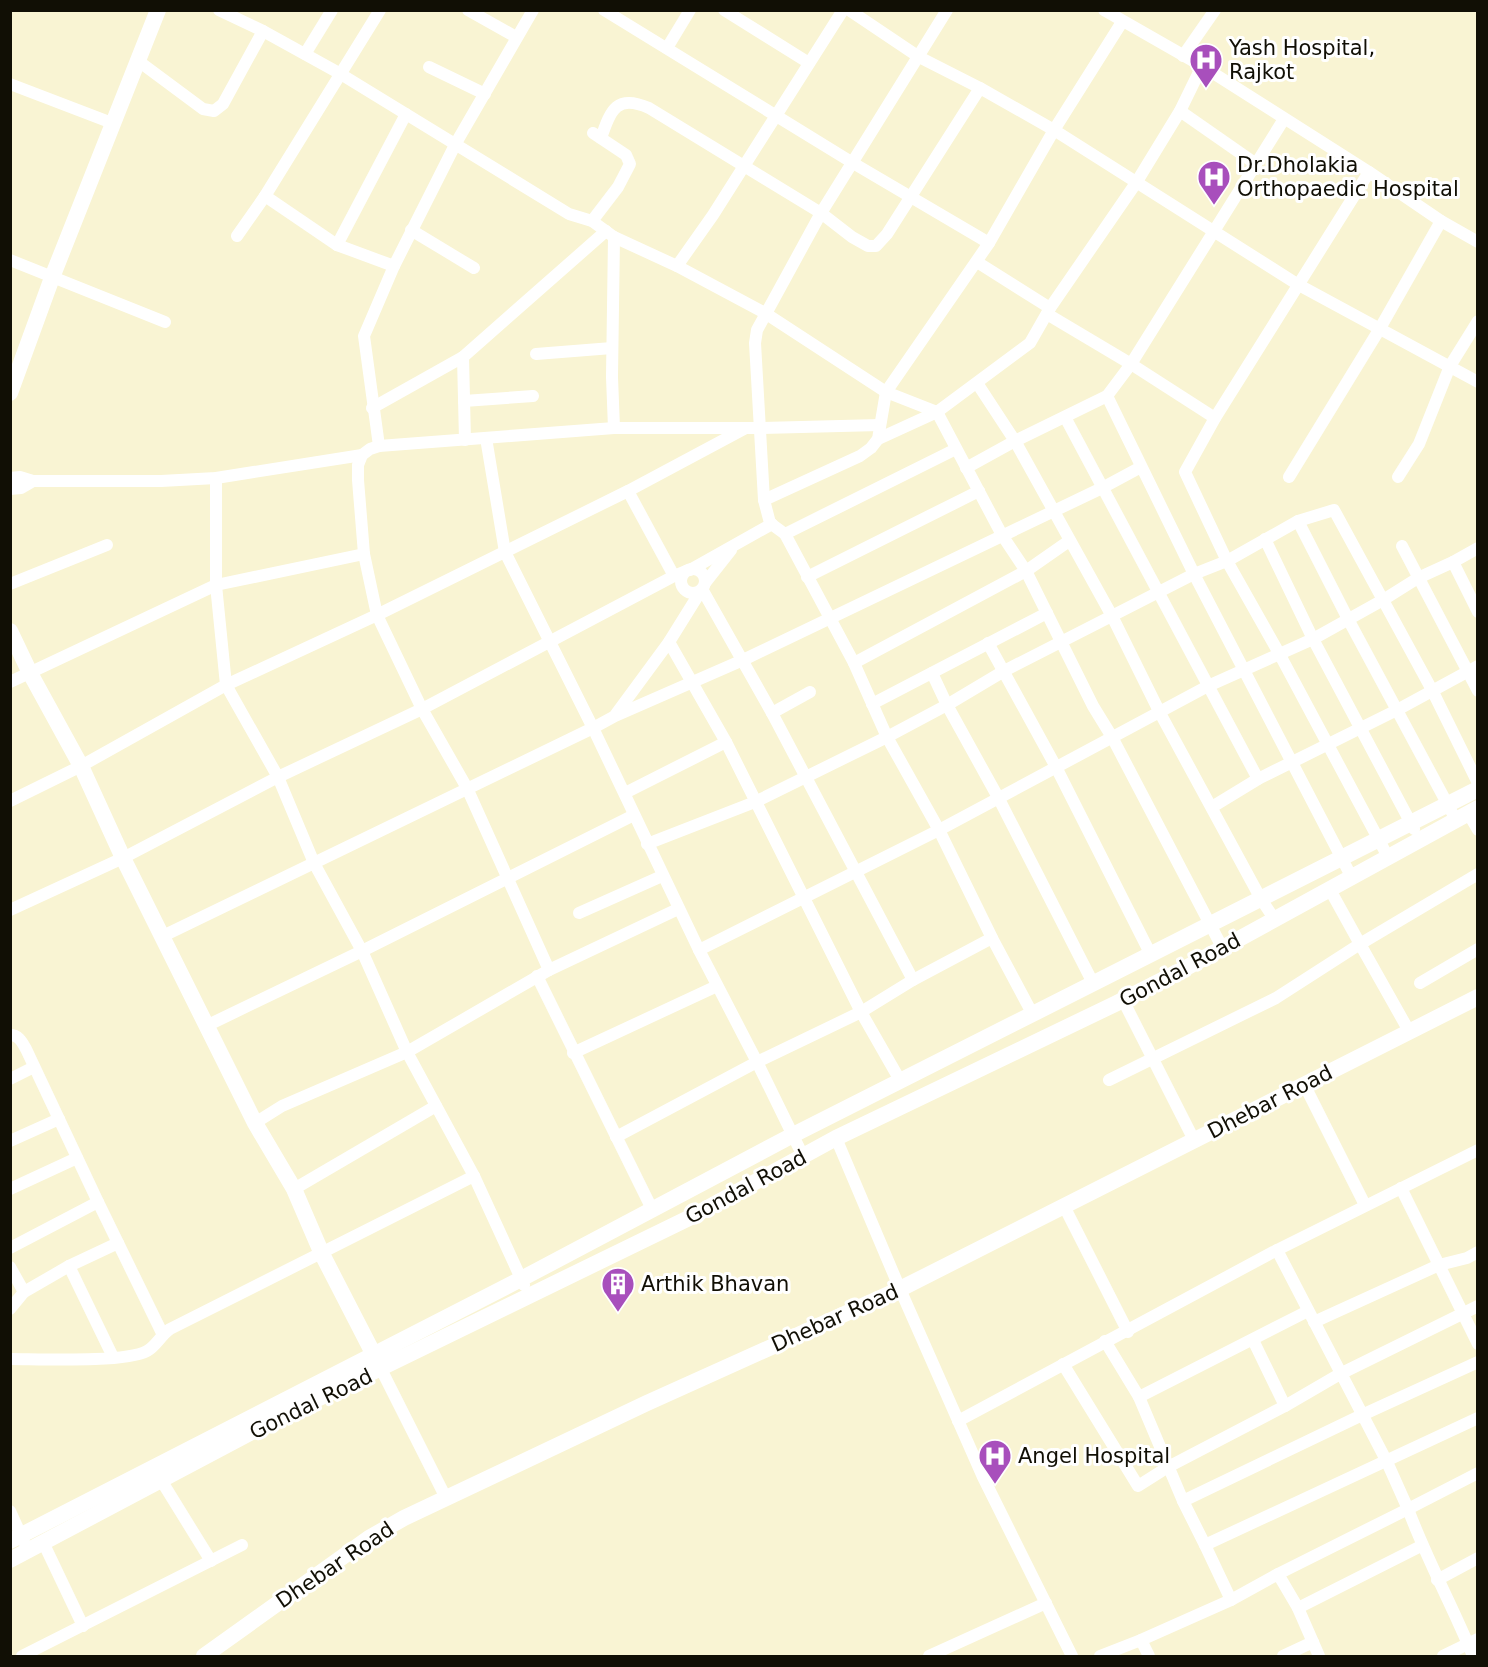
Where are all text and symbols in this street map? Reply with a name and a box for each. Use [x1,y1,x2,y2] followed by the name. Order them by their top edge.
[1228,36,1375,84] place label: Yash Hospital, Rajkot
[1188,42,1224,89] hospital icon: Yash Hospital, Rajkot
[1237,153,1459,201] place label: Dr.Dholakia Orthopaedic Hospital
[1196,159,1232,206] hospital icon: Dr.Dholakia Orthopaedic Hospital
[1115,928,1245,1012] street label: Gondal Road
[1204,1060,1336,1144] street label: Dhebar Road
[681,1145,811,1229] street label: Gondal Road
[600,1266,636,1313] building icon: Arthik Bhavan
[641,1272,789,1296] place label: Arthik Bhavan
[768,1279,902,1357] street label: Dhebar Road
[246,1364,376,1444] street label: Gondal Road
[977,1438,1013,1485] hospital icon: Angel Hospital
[1018,1444,1170,1468] place label: Angel Hospital
[272,1517,398,1613] street label: Dhebar Road

